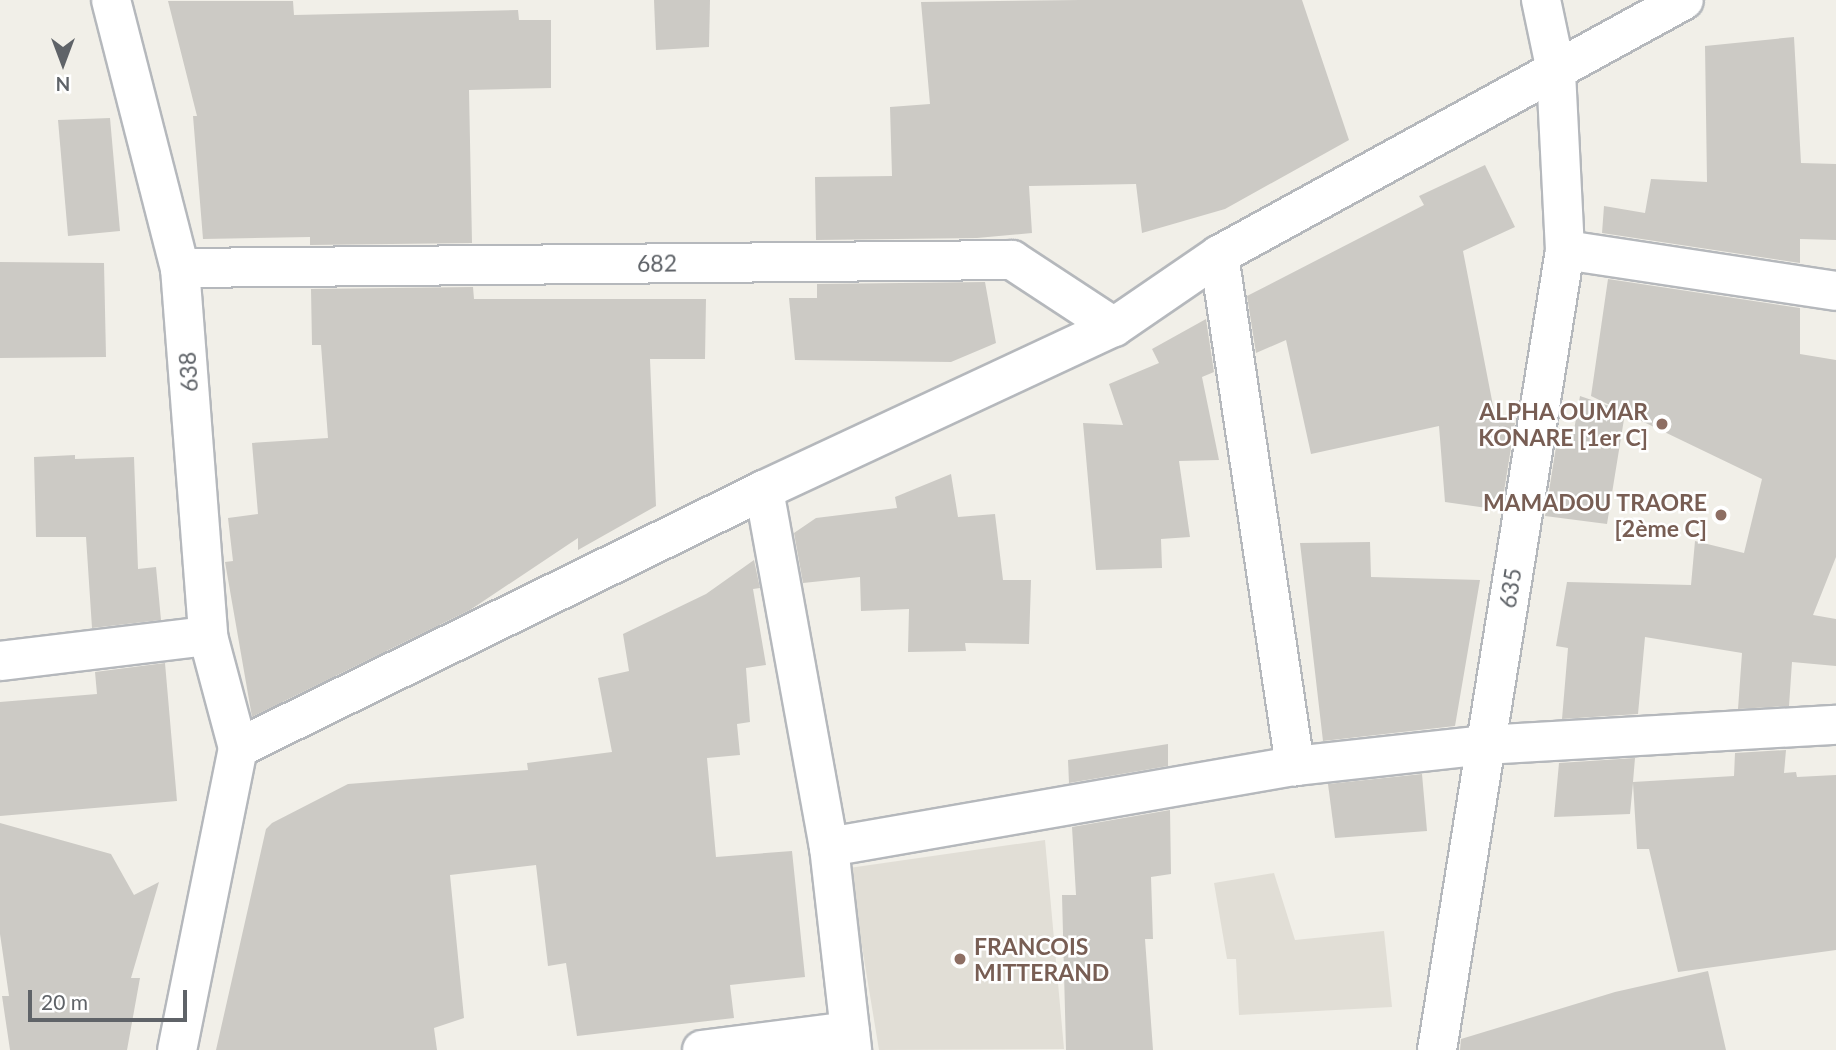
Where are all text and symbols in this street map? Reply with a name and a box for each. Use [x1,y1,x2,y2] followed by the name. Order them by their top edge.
[28,28,98,98] north arrow
[56,73,70,96] text: N
[637,249,677,277] street label: 682
[173,351,203,393] street label: 638
[1478,397,1648,451] place label: ALPHA OUMAR KONARE [1er C]
[1654,416,1670,432] marker: ALPHA OUMAR KONARE [1er C]
[1482,488,1707,542] place label: MAMADOU TRAORE [2ème C]
[1713,507,1729,523] marker: MAMADOU TRAORE [2ème C]
[1493,566,1527,610] street label: 635
[974,932,1109,986] place label: FRANCOIS MITTERAND
[952,951,968,967] marker: FRANCOIS MITTERAND
[32,976,191,1020] scale bar
[41,989,88,1014] text: 20 m

